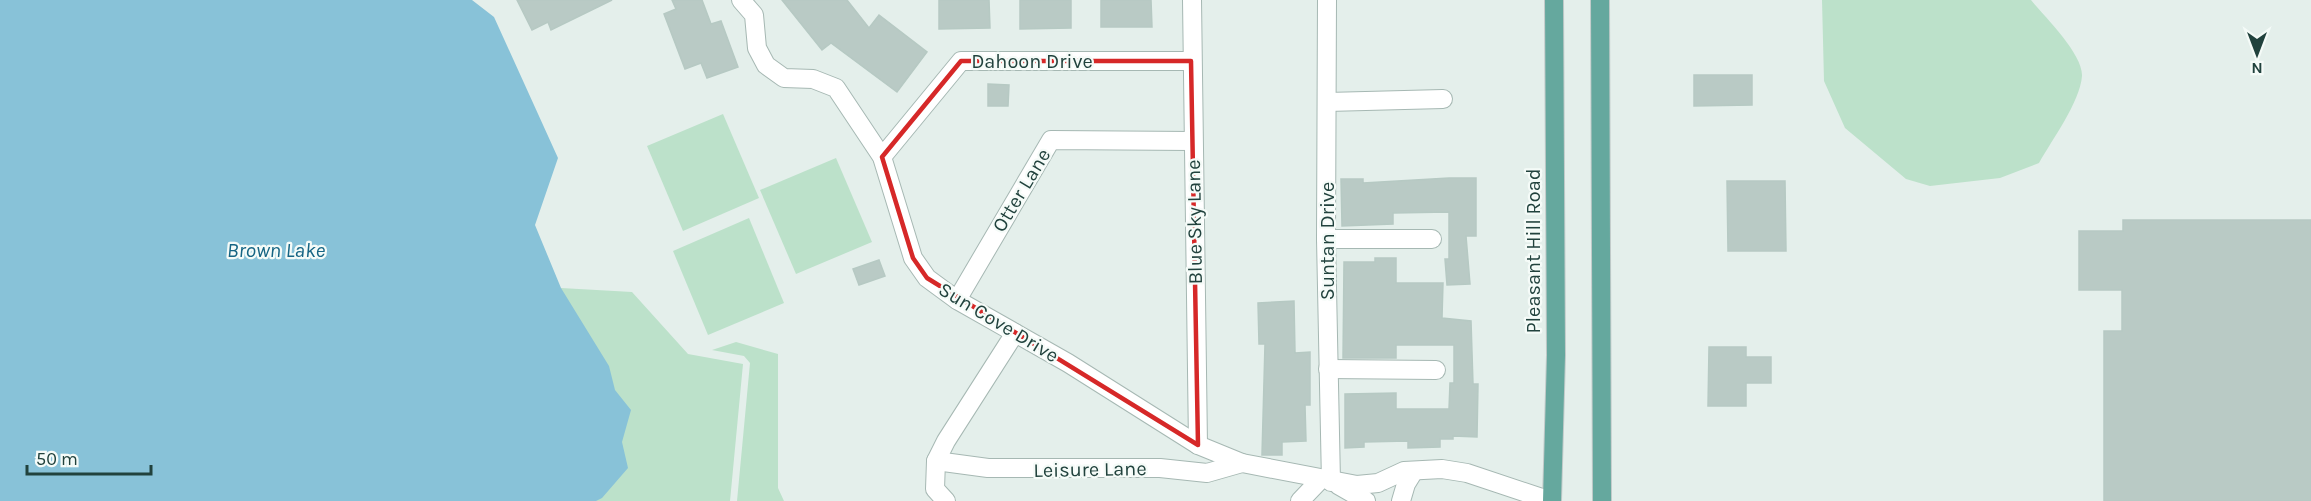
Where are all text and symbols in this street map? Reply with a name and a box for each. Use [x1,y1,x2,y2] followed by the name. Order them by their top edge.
[2227,24,2287,84] north arrow
[971,50,1093,73] street label: Dahoon Drive
[2251,59,2263,78] text: N
[988,145,1055,236] street label: Otter Lane
[1182,159,1207,285] street label: Blue Sky Lane
[1522,168,1545,334] street label: Pleasant Hill Road
[1316,182,1339,300] street label: Suntan Drive
[227,238,326,262] water label: Brown Lake
[935,278,1063,367] street label: Sun Cove Drive
[27,438,152,476] scale bar
[36,448,78,470] text: 50 m
[1033,457,1147,482] street label: Leisure Lane

